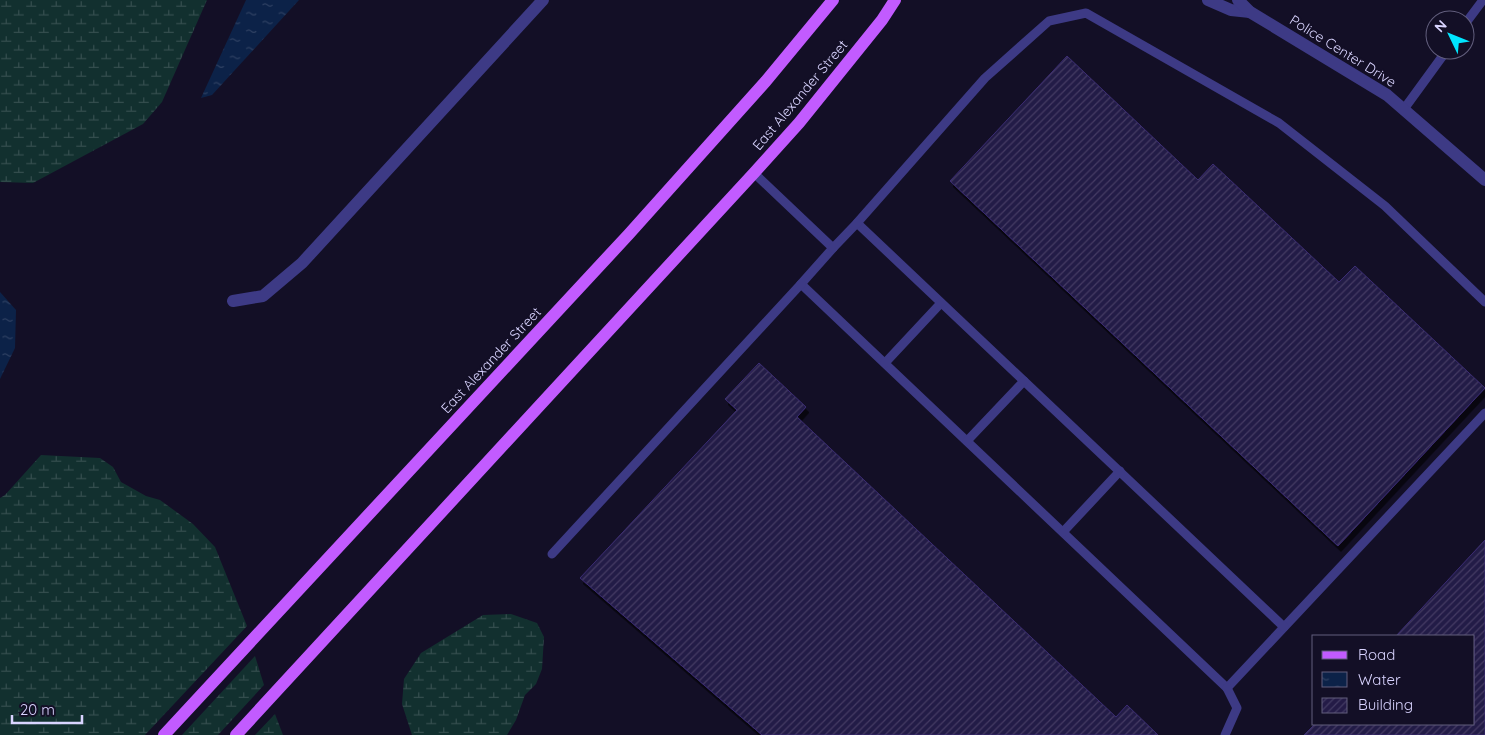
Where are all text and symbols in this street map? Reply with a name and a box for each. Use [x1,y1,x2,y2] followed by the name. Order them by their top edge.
[1425,10,1475,60] north arrow
[1286,11,1400,91] street label: Police Center Drive
[1430,16,1451,36] text: N
[749,36,852,154] street label: East Alexander Street
[437,303,545,417] street label: East Alexander Street
[1312,635,1475,725] legend
[1358,645,1395,664] text: Road
[1358,670,1401,689] text: Water
[12,692,82,724] scale bar
[1358,695,1413,714] text: Building
[20,700,55,719] text: 20 m

